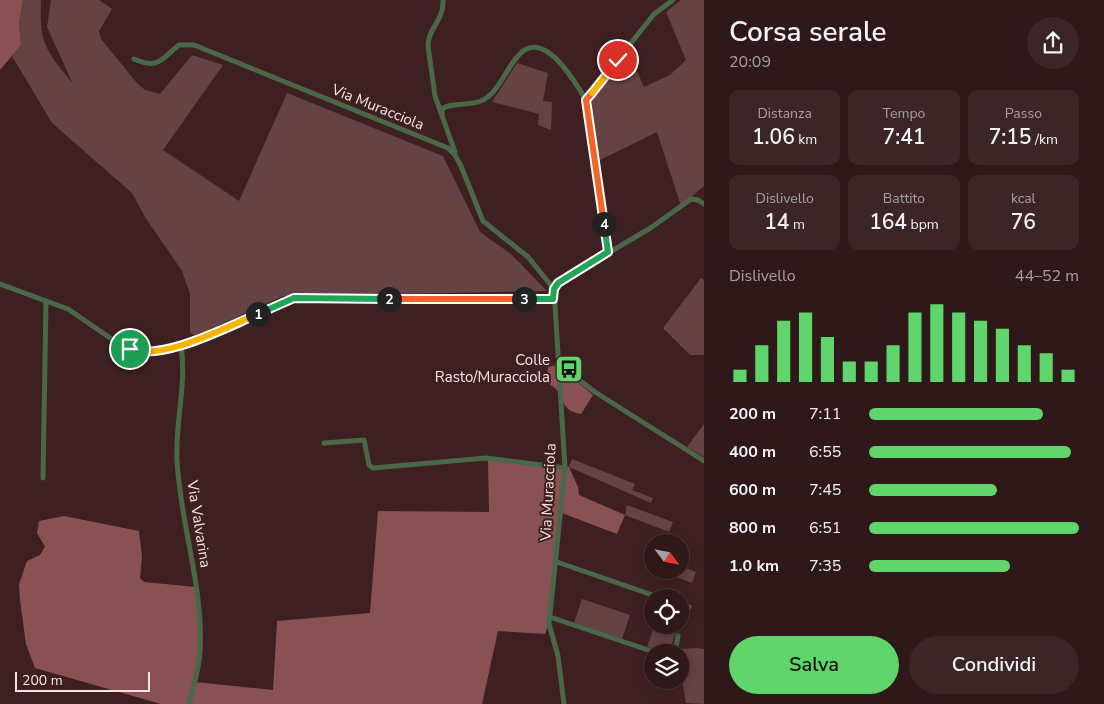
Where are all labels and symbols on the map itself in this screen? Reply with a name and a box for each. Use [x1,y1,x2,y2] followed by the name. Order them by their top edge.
[597,39,639,81] pin
[328,79,427,135] street label: Via Muracciola
[592,212,616,236] pin: 4
[376,286,402,312] pin: 2
[512,286,536,312] pin: 3
[246,302,270,326] pin: 1
[109,328,151,370] pin
[435,350,550,387] place label: Colle Rasto/Muracciola
[554,354,584,384] bus stop icon: Colle Rasto/Muracciola
[535,443,561,542] street label: Via Muracciola
[182,478,216,569] street label: Via Valvarina
[644,534,689,579] north arrow
[15,669,150,692] scale bar

